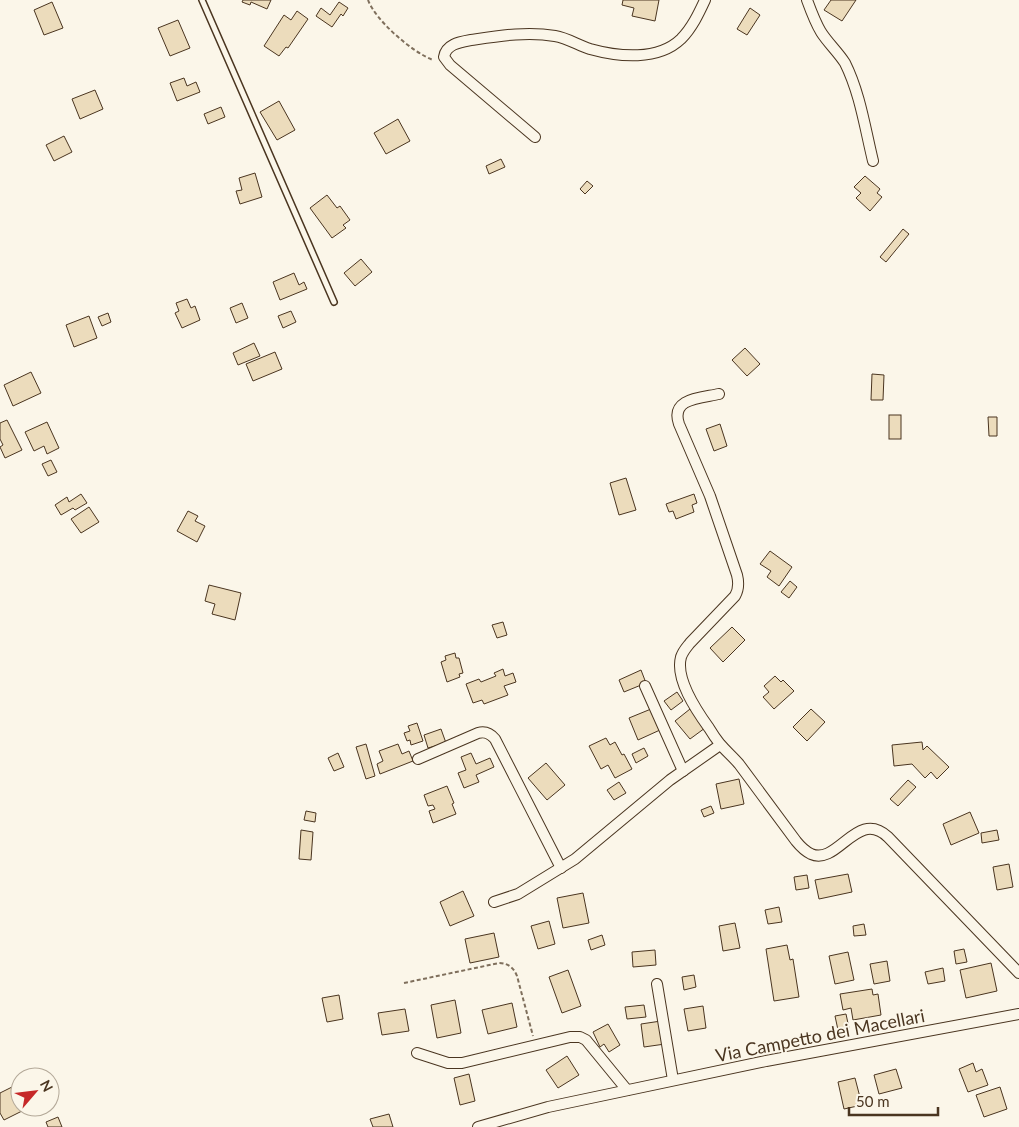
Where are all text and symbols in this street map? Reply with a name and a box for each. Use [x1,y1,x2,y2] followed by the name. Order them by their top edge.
[714,1004,926,1066] street label: Via Campetto dei Macellari
[10,1067,60,1117] north arrow
[37,1077,57,1094] text: N
[849,1084,938,1116] scale bar
[856,1092,890,1110] text: 50 m

